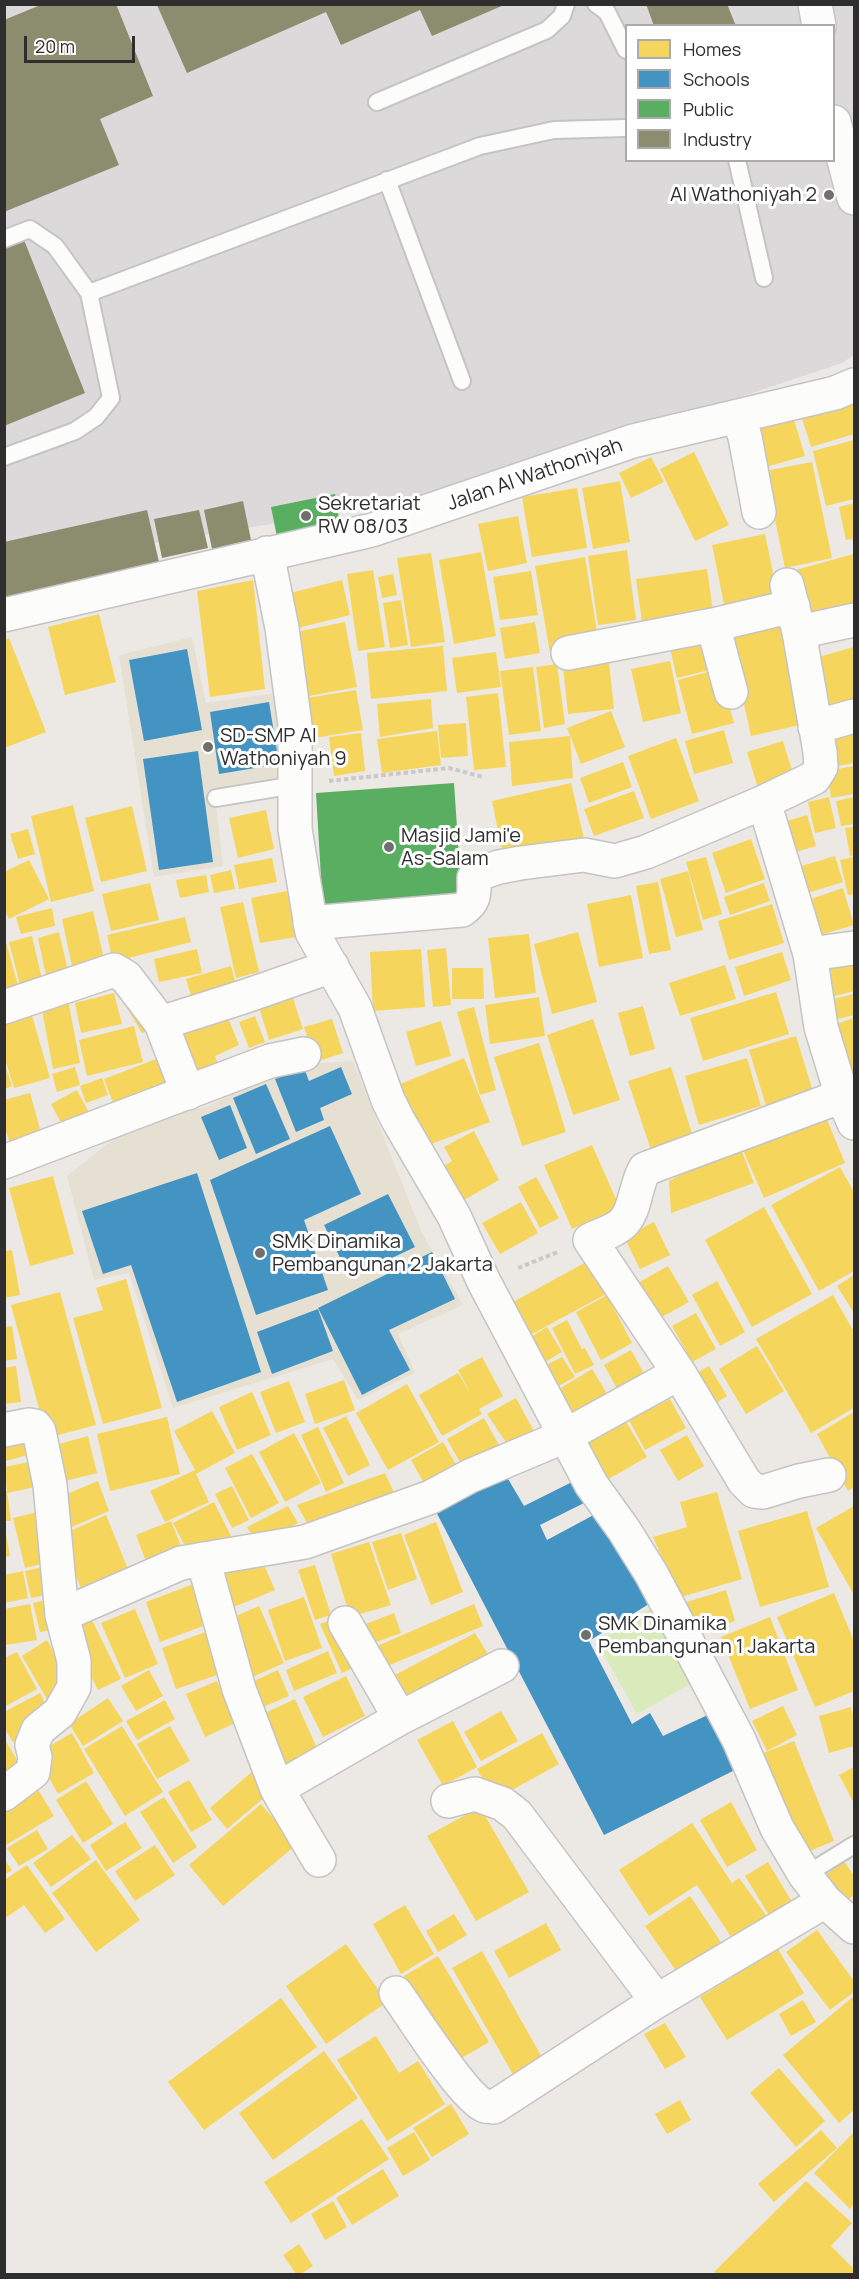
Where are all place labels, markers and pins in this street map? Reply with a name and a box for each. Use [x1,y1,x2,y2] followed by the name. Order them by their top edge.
[670,183,817,207] place label: Al Wathoniyah 2
[822,188,836,202] marker: Al Wathoniyah 2
[318,492,421,539] place label: Sekretariat RW 08/03
[299,509,313,523] marker: Sekretariat RW 08/03
[220,724,347,771] place label: SD-SMP Al Wathoniyah 9
[201,740,215,754] marker: SD-SMP Al Wathoniyah 9
[401,824,521,871] place label: Masjid Jami'e As-Salam
[382,840,396,854] marker: Masjid Jami'e As-Salam
[272,1230,493,1277] place label: SMK Dinamika Pembangunan 2 Jakarta
[253,1246,267,1260] marker: SMK Dinamika Pembangunan 2 Jakarta
[598,1612,815,1659] place label: SMK Dinamika Pembangunan 1 Jakarta
[579,1628,593,1642] marker: SMK Dinamika Pembangunan 1 Jakarta

